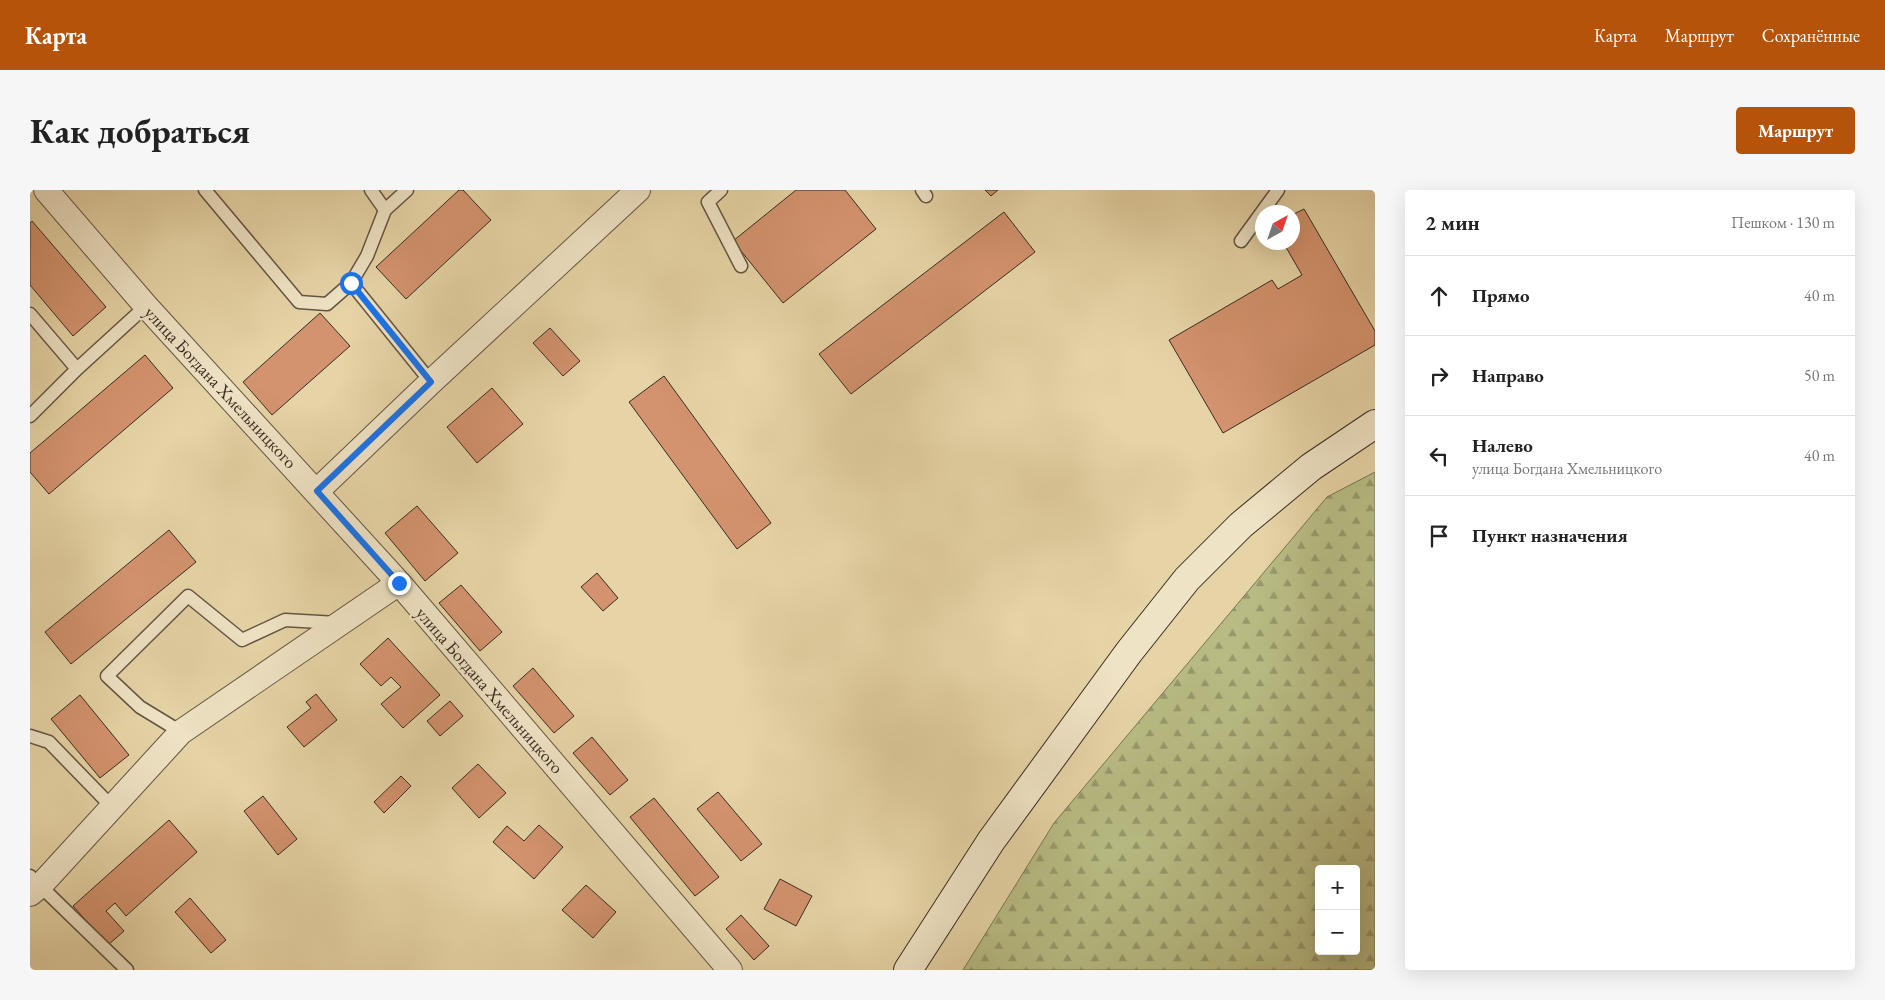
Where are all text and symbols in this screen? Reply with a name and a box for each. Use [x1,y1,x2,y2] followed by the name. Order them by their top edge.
[25,20,87,51] text: Карта
[1594,24,1637,47] text: Карта
[1665,24,1734,47] text: Маршрут
[1762,24,1860,47] text: Сохранённые
[1736,107,1855,154] button: Маршрут
[30,108,250,153] text: Как добраться
[1255,205,1300,250] north arrow
[1425,209,1480,236] text: 2 мин
[1731,212,1835,233] text: Пешком · 130 m
[340,272,363,295] route start
[1425,282,1453,310] icon: ahead
[1472,283,1530,308] text: Прямо
[1804,285,1835,306] text: 40 m
[140,301,302,473] street label: улица Богдана Хмельницкого
[1425,362,1453,390] icon: right
[1472,363,1544,388] text: Направо
[1804,365,1835,386] text: 50 m
[1472,433,1533,458] text: Налево
[1425,442,1453,470] icon: left
[1804,445,1835,466] text: 40 m
[1472,458,1662,479] text: улица Богдана Хмельницкого
[1425,522,1453,550] icon: arrive
[1472,523,1628,548] text: Пункт назначения
[388,572,411,595] route end
[411,602,569,778] street label: улица Богдана Хмельницкого
[1315,865,1360,955] map controls
[1315,865,1360,910] button: +
[1315,910,1360,955] button: −

